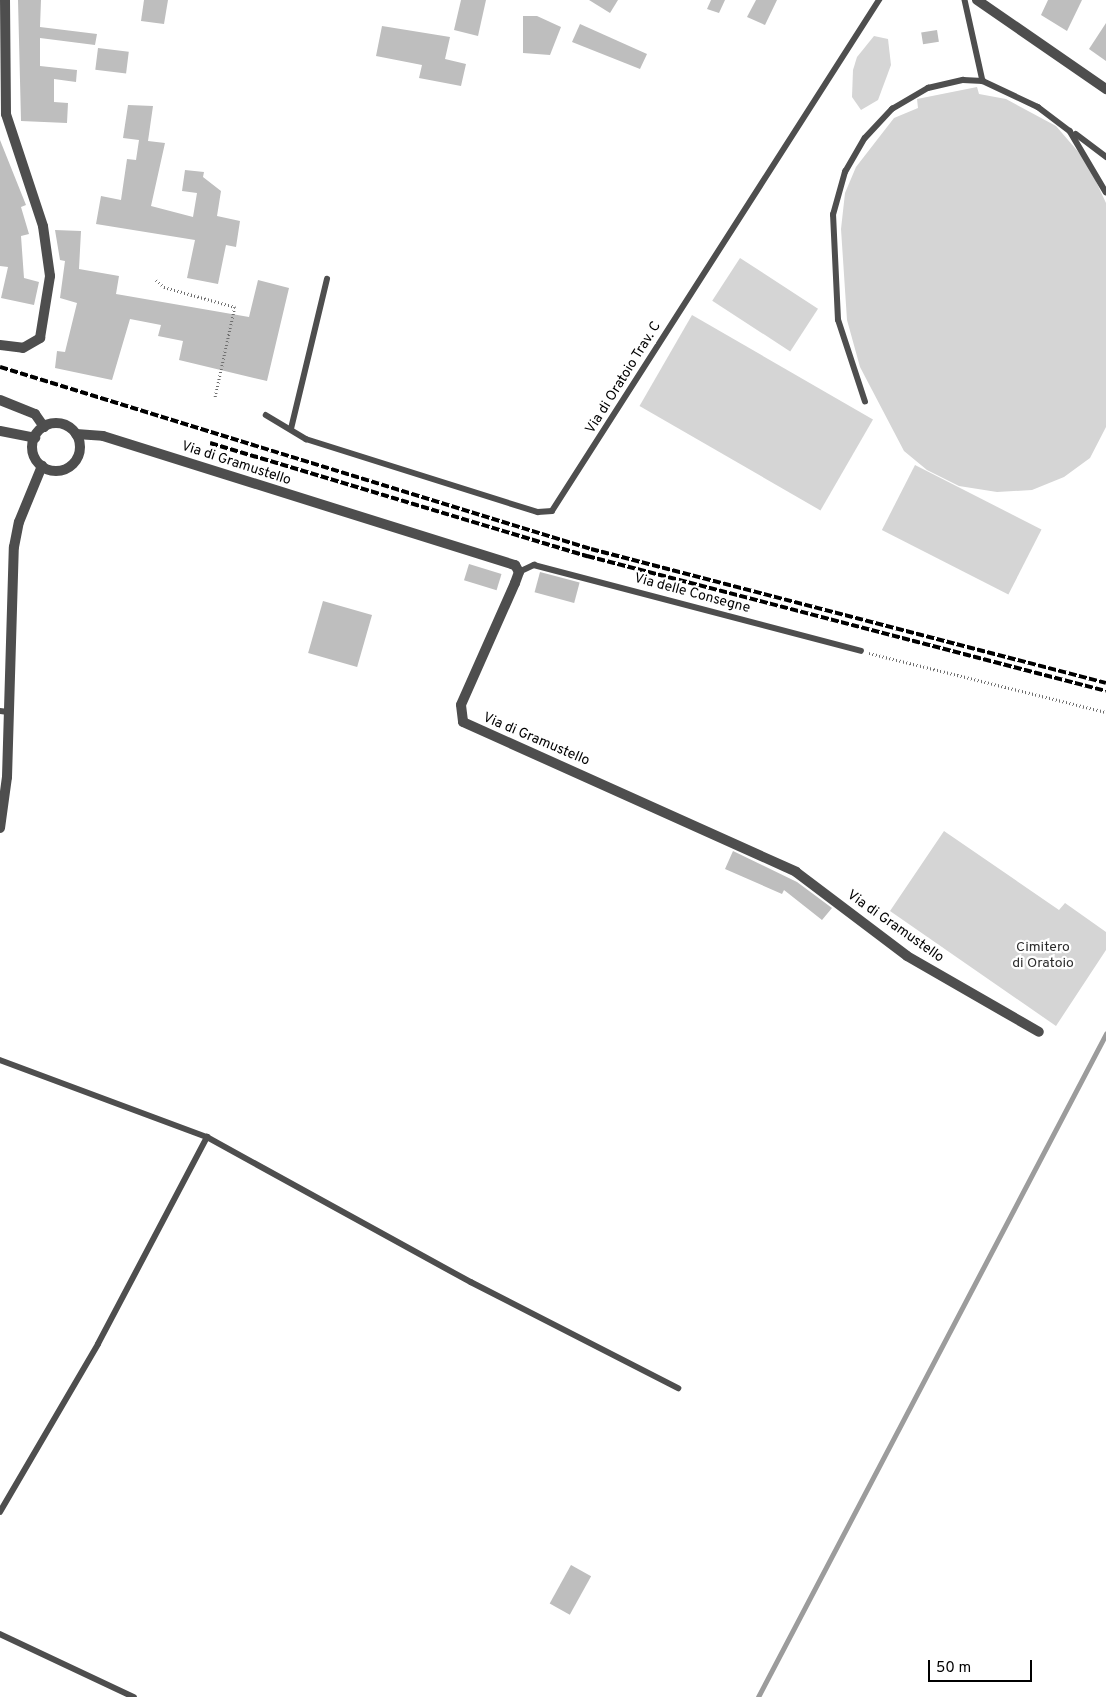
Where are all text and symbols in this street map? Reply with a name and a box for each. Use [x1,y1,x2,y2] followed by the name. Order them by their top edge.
[583,319,665,437] street label: Via di Oratoio Trav. C
[179,438,293,490] street label: Via di Gramustello
[632,570,752,618] street label: Via delle Consegne
[480,710,592,770] street label: Via di Gramustello
[843,887,947,967] street label: Via di Gramustello
[1012,940,1074,972] park label: Cimitero di Oratoio
[931,1650,1035,1682] scale bar
[936,1659,971,1678] text: 50 m

